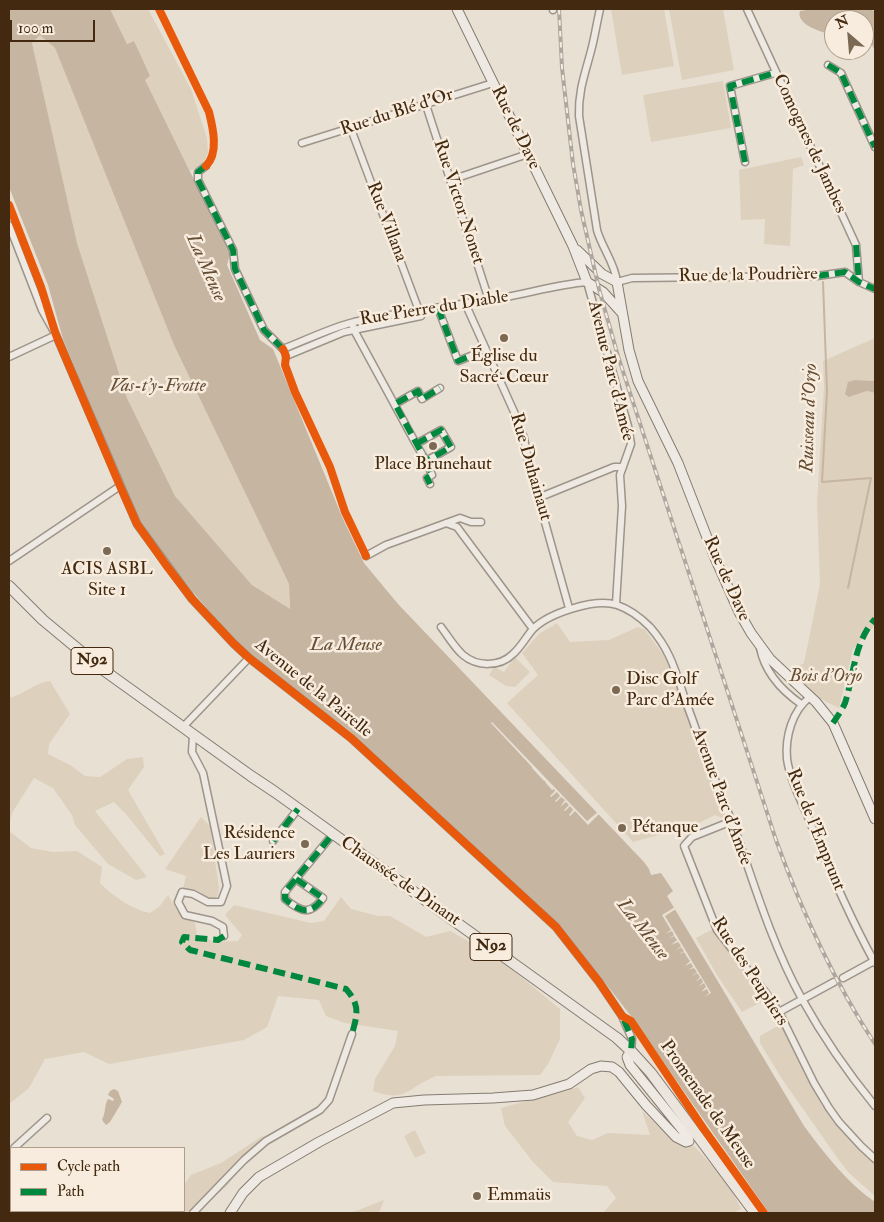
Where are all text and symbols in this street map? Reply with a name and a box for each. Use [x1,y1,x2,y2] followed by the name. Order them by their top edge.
[12,10,98,42] scale bar
[824,10,874,60] north arrow
[833,12,852,33] text: N
[18,19,53,38] text: 100 m
[767,71,851,217] street label: Comognes de Jambes
[485,83,545,173] street label: Rue de Dave
[338,85,456,141] street label: Rue du Blé d'Or
[428,137,488,267] street label: Rue Victor Nonet
[361,179,411,265] street label: Rue Villana
[180,231,230,305] water label: La Meuse
[678,264,818,288] street label: Rue de la Poudrière
[358,287,510,331] street label: Rue Pierre du Diable
[582,298,638,444] street label: Avenue Parc d'Amée
[498,332,510,344] marker: Église du Sacré-Cœur
[460,346,548,388] place label: Église du Sacré-Cœur
[797,363,823,473] water label: Ruisseau d'Orjo
[110,376,206,398] park label: Vas-t'y-Frotte
[504,411,556,523] street label: Rue Duhainaut
[427,440,439,452] marker: Place Brunehaut
[374,454,492,476] place label: Place Brunehaut
[698,533,754,625] street label: Rue de Dave
[101,545,113,557] marker: ACIS ASBL Site 1
[61,559,153,602] place label: ACIS ASBL Site 1
[250,635,376,743] street label: Avenue de la Pairelle
[310,635,382,657] water label: La Meuse
[71,648,113,674] road number: N92
[790,666,862,688] park label: Bois d'Orjo
[626,669,714,712] place label: Disc Golf Parc d'Amée
[610,684,622,696] marker: Disc Golf Parc d'Amée
[686,726,756,868] street label: Avenue Parc d'Amée
[781,766,849,894] street label: Rue de l'Emprunt
[632,817,698,839] place label: Pétanque
[616,822,628,834] marker: Pétanque
[203,823,295,866] place label: Résidence Les Lauriers
[336,832,464,932] street label: Chaussée de Dinant
[299,838,311,850] marker: Résidence Les Lauriers
[611,895,673,965] water label: La Meuse
[706,914,792,1030] street label: Rue des Peupliers
[470,934,512,960] road number: N92
[655,1037,759,1173] street label: Promenade de Meuse
[10,1147,185,1212] legend
[57,1157,120,1176] text: Cycle path
[57,1182,84,1201] text: Path
[487,1185,551,1207] place label: Emmaüs
[471,1190,483,1202] marker: Emmaüs

